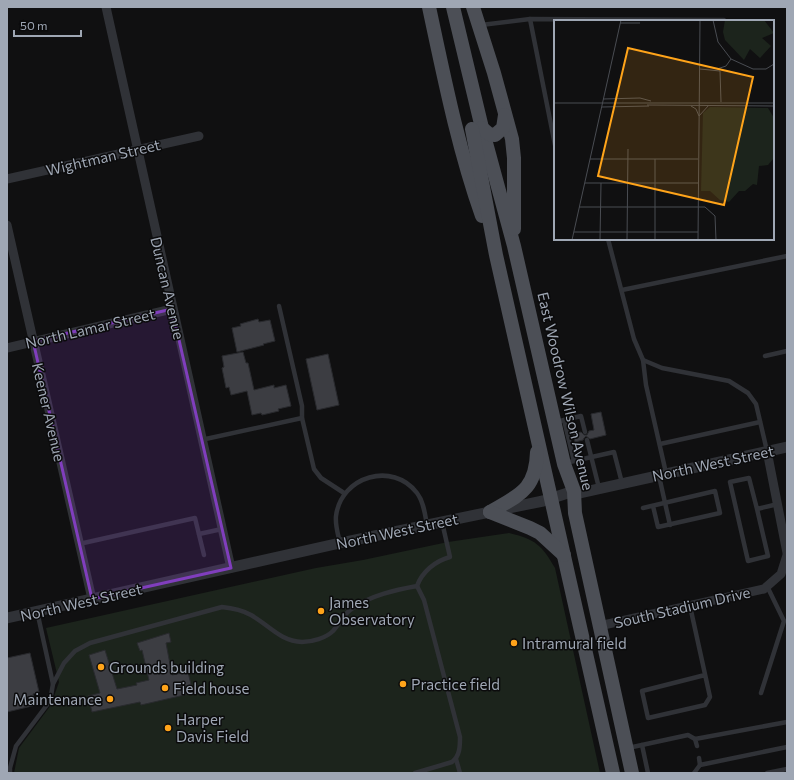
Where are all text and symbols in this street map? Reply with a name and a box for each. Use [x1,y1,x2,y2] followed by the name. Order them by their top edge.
[14,12,81,38] scale bar
[20,18,48,32] text: 50 m
[554,20,774,240] inset map
[44,135,162,179] street label: Wightman Street
[147,235,189,341] street label: Duncan Avenue
[534,290,598,492] street label: East Woodrow Wilson Avenue
[23,304,157,352] street label: North Lamar Street
[29,361,69,463] street label: Keener Avenue
[650,441,776,485] street label: North West Street
[334,509,460,553] street label: North West Street
[18,579,144,625] street label: North West Street
[612,583,752,631] street label: South Stadium Drive
[329,593,415,628] place label: James Observatory
[316,606,326,616] marker: James Observatory
[522,634,627,652] place label: Intramural field
[509,638,519,648] marker: Intramural field
[109,658,224,676] place label: Grounds building
[96,662,106,672] marker: Grounds building
[411,675,500,693] place label: Practice field
[173,679,249,697] place label: Field house
[398,679,408,689] marker: Practice field
[160,683,170,693] marker: Field house
[13,690,102,708] place label: Maintenance
[105,694,115,704] marker: Maintenance
[176,710,249,745] place label: Harper Davis Field
[163,723,173,733] marker: Harper Davis Field

